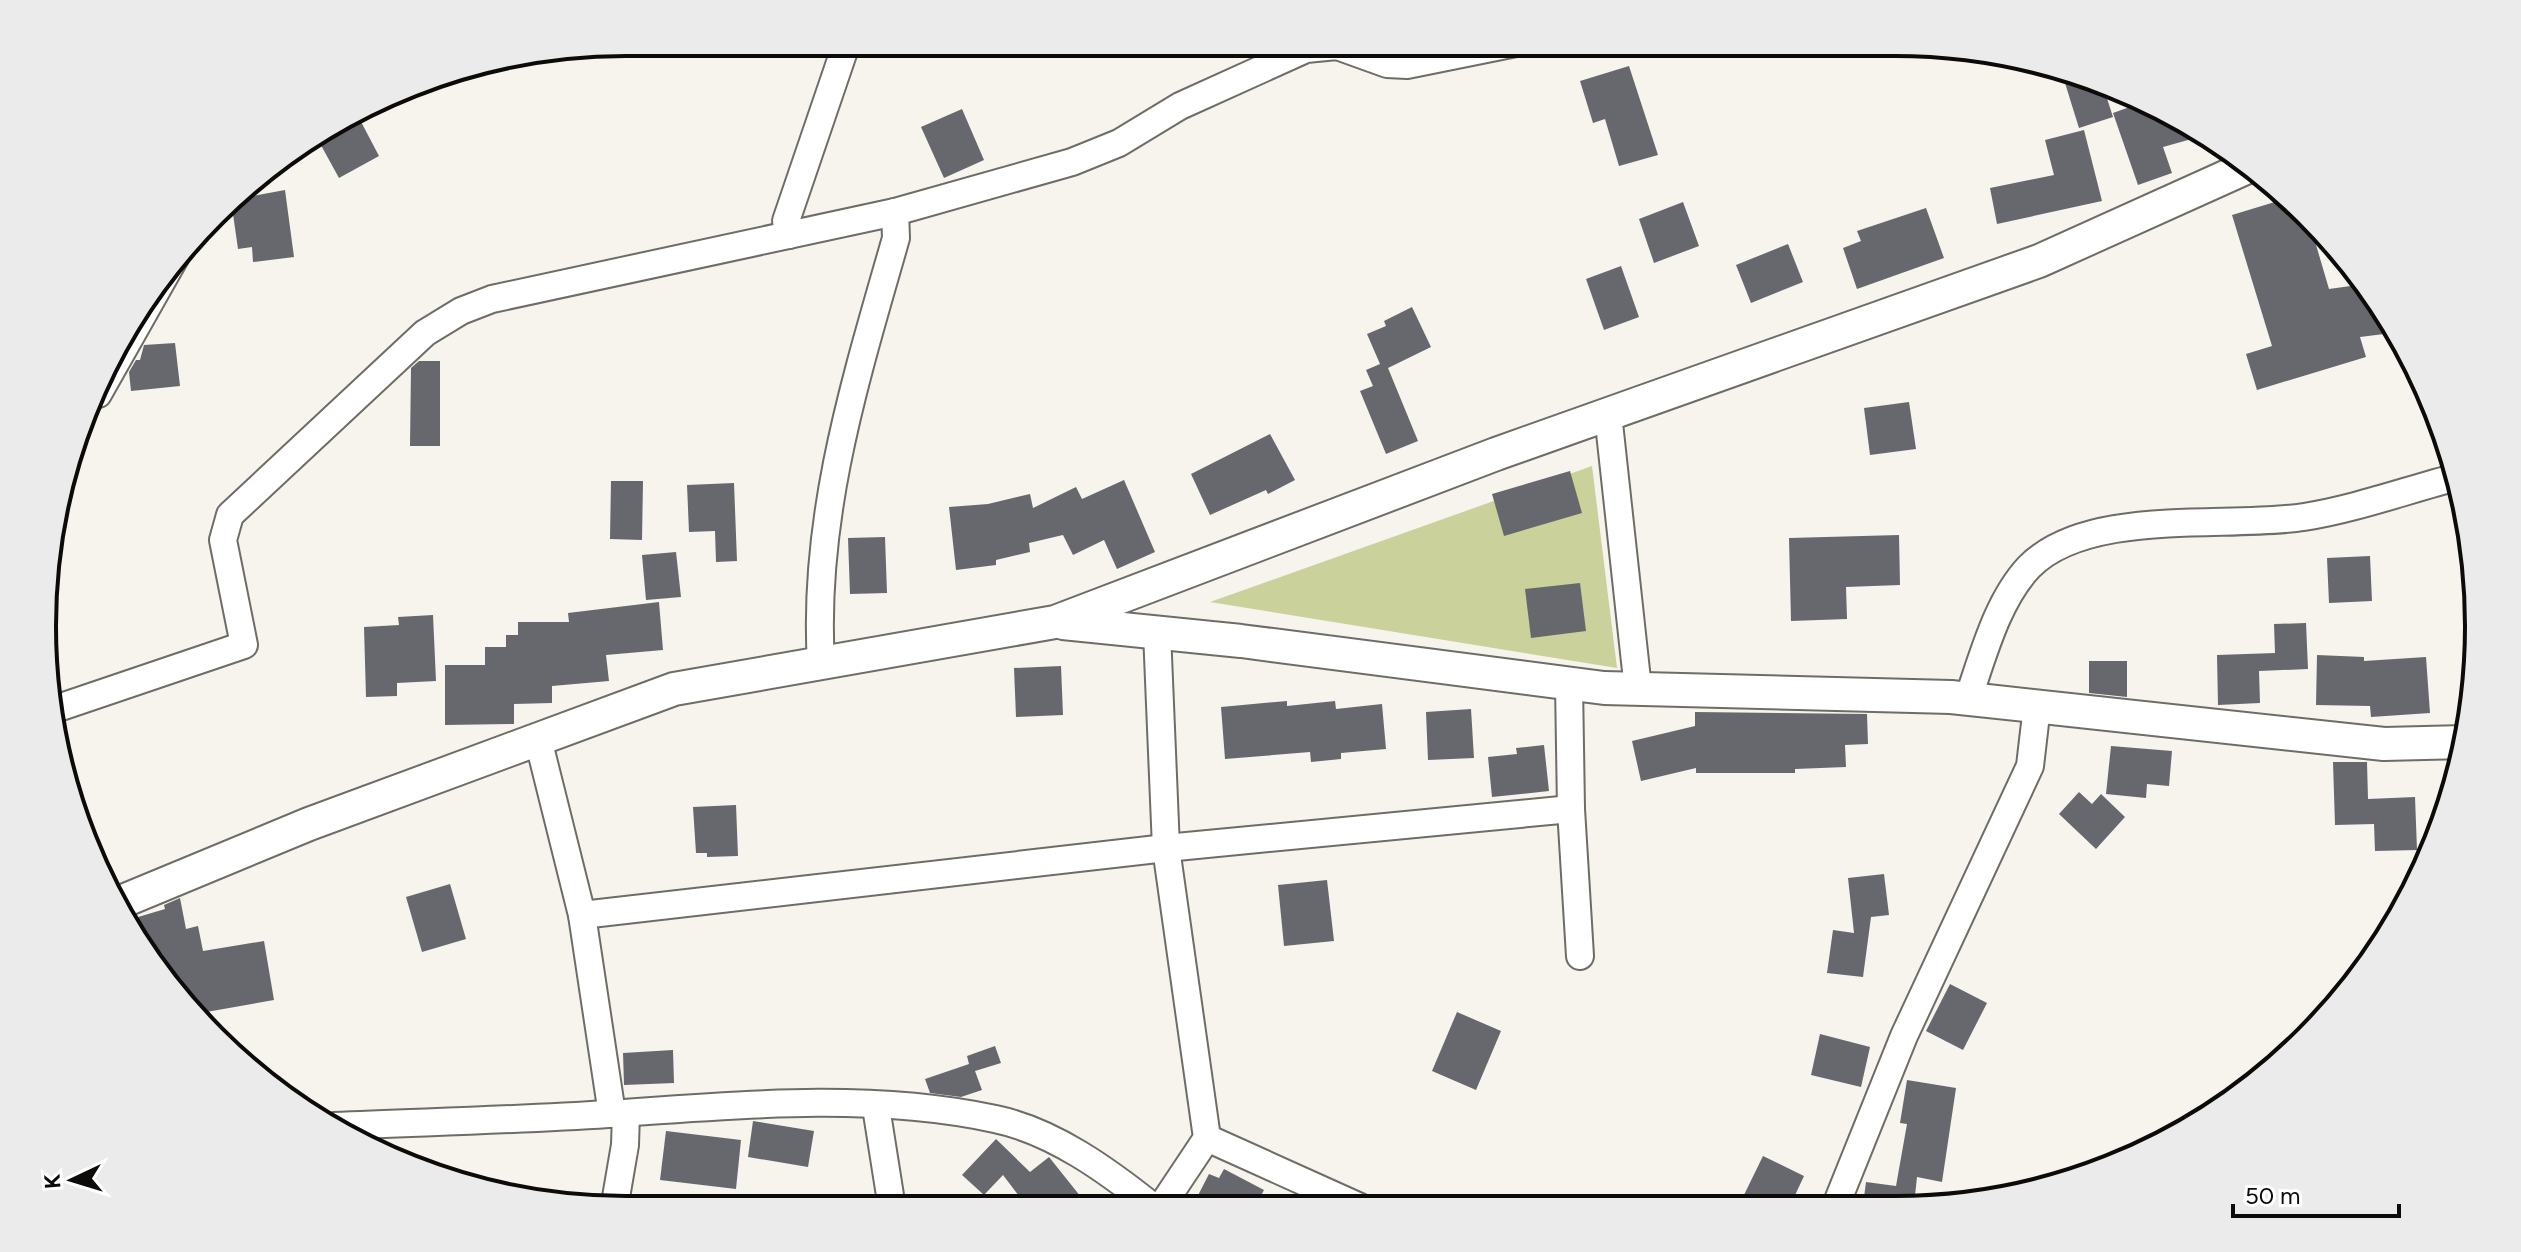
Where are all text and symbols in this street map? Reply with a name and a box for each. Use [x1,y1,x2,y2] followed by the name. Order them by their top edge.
[32,1140,112,1220] north arrow
[2233,1168,2399,1218] scale bar
[39,1173,67,1190] text: K
[2245,1181,2301,1210] text: 50 m

